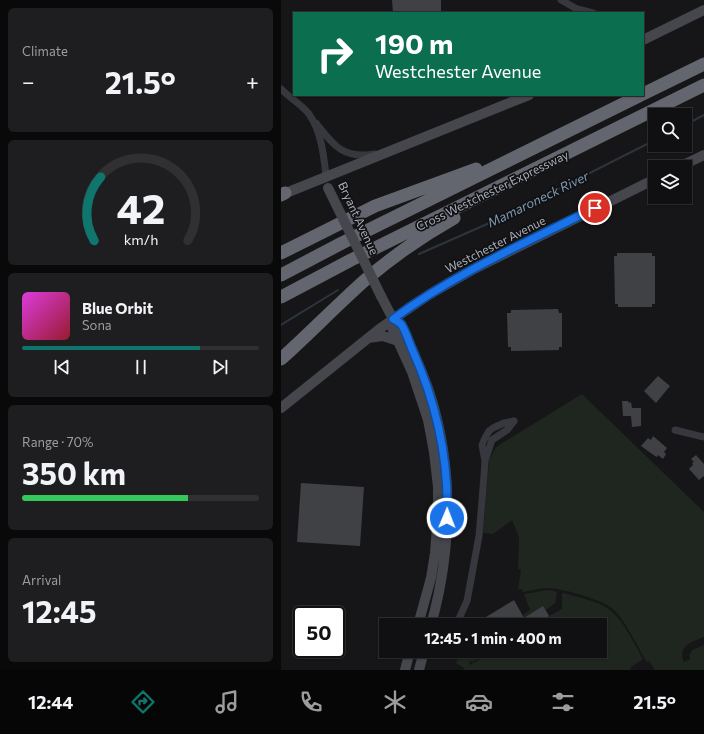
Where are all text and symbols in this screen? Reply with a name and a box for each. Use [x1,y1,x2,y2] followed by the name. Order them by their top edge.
[375,26,453,60] text: 190 m
[309,28,361,80] icon: right
[22,43,68,59] text: Climate
[375,60,541,82] text: Westchester Avenue
[105,63,176,100] text: 21.5°
[22,68,35,95] text: −
[246,68,259,95] text: +
[648,108,692,204] map controls
[648,108,692,152] button: search
[413,147,571,233] street label: Cross Westchester Expressway
[648,160,692,204] button: layers
[485,167,592,230] water label: Mamaroneck River
[336,179,382,257] street label: Bryant Avenue
[116,181,165,232] text: 42
[578,191,612,225] pin
[584,197,606,219] icon: arrive
[442,213,548,275] street label: Westchester Avenue
[123,229,158,247] text: km/h
[82,299,153,317] text: Blue Orbit
[82,317,112,333] text: Sona
[51,356,73,378] icon: previous
[130,356,152,378] icon: pause
[209,356,231,378] icon: next
[22,434,94,450] text: Range · 70%
[22,454,126,491] text: 350 km
[426,497,468,539] position arrow
[22,572,61,588] text: Arrival
[22,592,96,629] text: 12:45
[293,606,345,658] speed limit sign: 50
[424,629,562,647] text: 12:45 · 1 min · 400 m
[129,688,157,716] icon: directions
[213,688,241,716] icon: music
[297,688,325,716] icon: phone
[381,688,409,716] icon: climate
[465,688,493,716] icon: car
[549,688,577,716] icon: filters
[28,691,73,713] text: 12:44
[633,691,676,713] text: 21.5°

